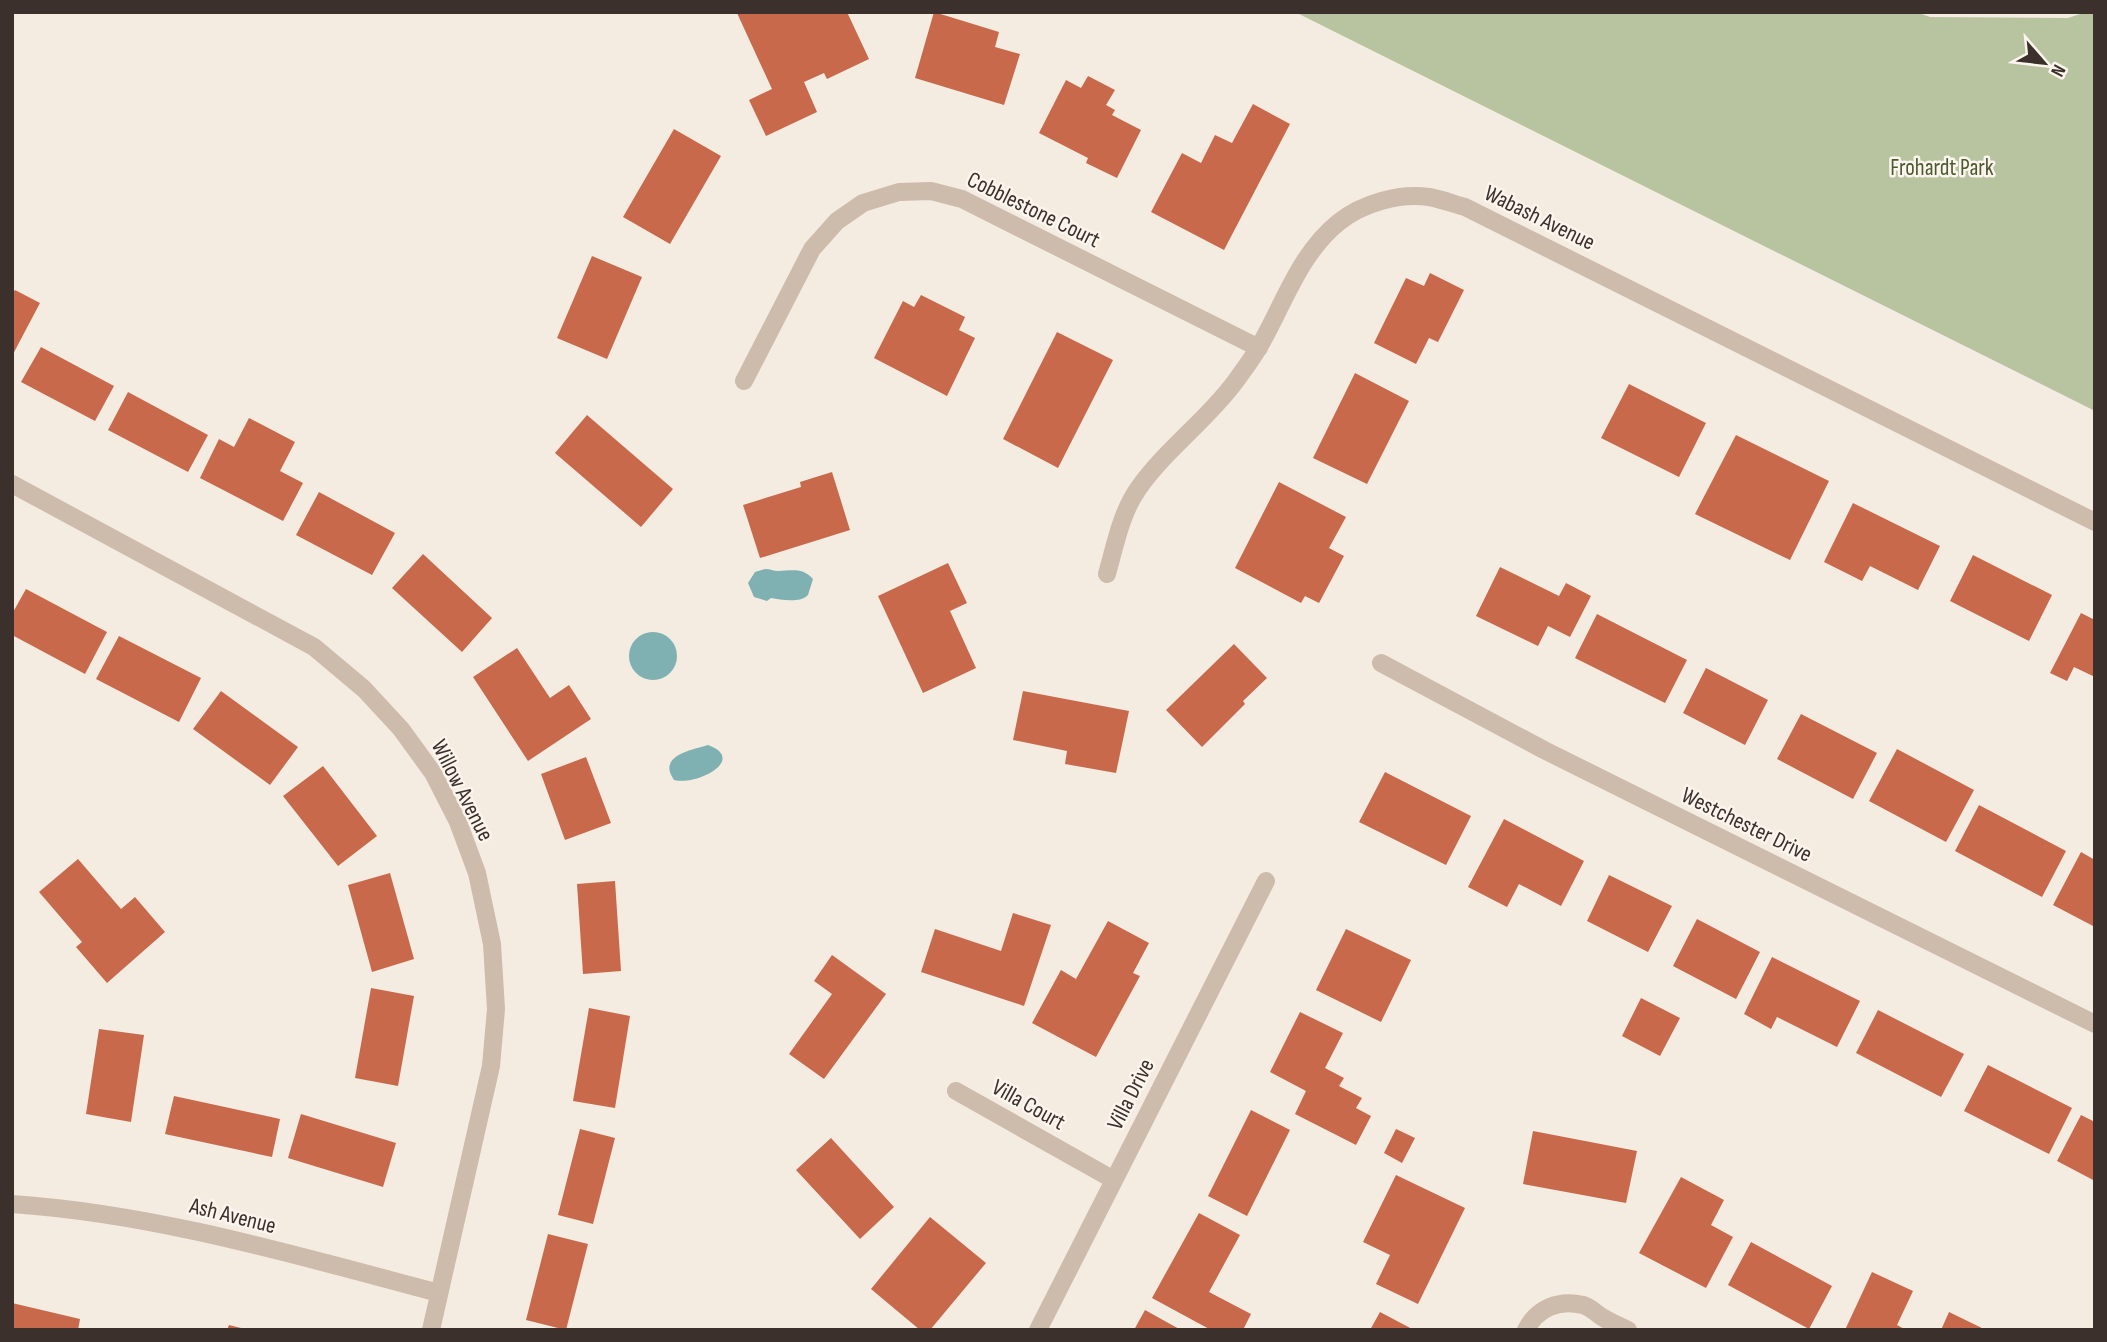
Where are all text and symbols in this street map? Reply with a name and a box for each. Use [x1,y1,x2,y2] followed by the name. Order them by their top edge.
[2009,28,2079,98] north arrow
[2045,60,2070,80] text: N
[1890,154,1994,182] park label: Frohardt Park
[962,166,1105,254] street label: Cobblestone Court
[1480,179,1599,257] street label: Wabash Avenue
[425,735,500,846] street label: Willow Avenue
[1677,781,1816,869] street label: Westchester Drive
[1101,1054,1161,1135] street label: Villa Drive
[987,1073,1070,1136] street label: Villa Court
[186,1192,279,1240] street label: Ash Avenue

